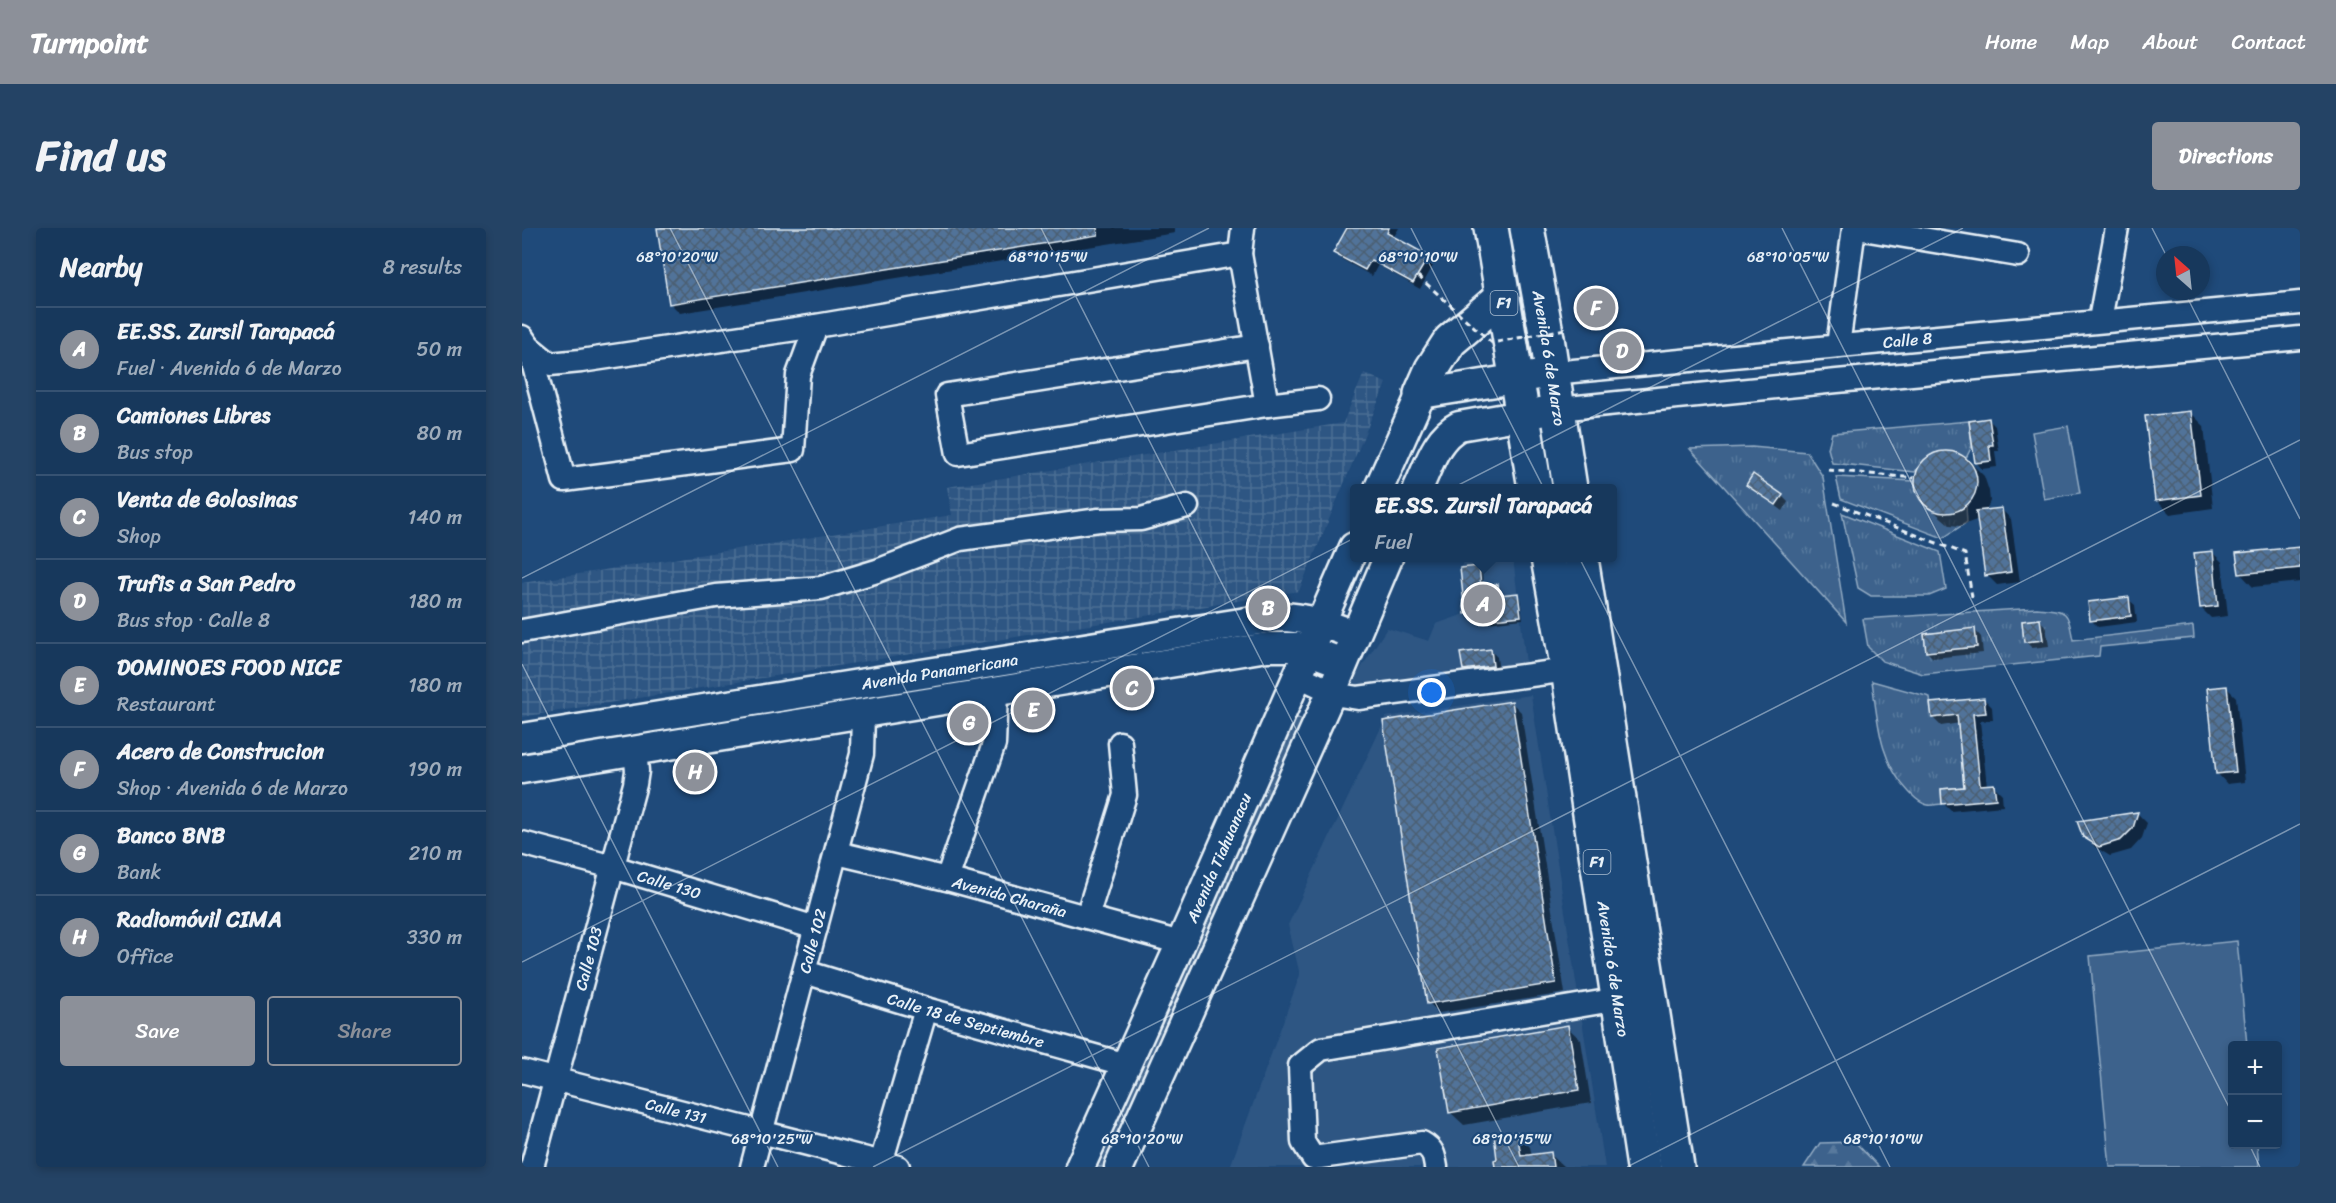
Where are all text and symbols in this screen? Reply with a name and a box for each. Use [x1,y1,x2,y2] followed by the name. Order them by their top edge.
[30,18,149,67] text: Turnpoint
[1985,23,2037,61] text: Home
[2070,23,2109,61] text: Map
[2142,23,2199,61] text: About
[2232,23,2306,61] text: Contact
[36,119,166,193] text: Find us
[2152,122,2300,190] button: Directions
[60,244,142,290] text: Nearby
[636,244,718,270] text: 68°10'20"W
[1009,244,1088,270] text: 68°10'15"W
[1378,244,1458,270] text: 68°10'10"W
[1747,244,1829,270] text: 68°10'05"W
[2156,246,2210,300] north arrow
[383,250,462,285] text: 8 results
[1576,286,1616,331] pin: F
[1524,287,1575,428] street label: Avenida 6 de Marzo
[1490,291,1518,315] road number: F1
[117,312,335,351] text: EE.SS. Zursil Tarapacá
[1882,323,1934,356] street label: Calle 8
[1602,328,1642,374] pin: D
[73,332,86,367] text: A
[417,332,462,367] text: 50 m
[117,351,342,386] text: Fuel · Avenida 6 de Marzo
[117,396,271,435] text: Camiones Libres
[73,416,86,451] text: B
[417,416,462,451] text: 80 m
[117,435,193,470] text: Bus stop
[117,480,297,519] text: Venta de Golosinas
[1350,484,1617,562] popup
[1375,486,1592,525] text: EE.SS. Zursil Tarapacá
[73,500,86,535] text: C
[408,500,462,535] text: 140 m
[117,519,161,554] text: Shop
[1375,525,1412,560] text: Fuel
[117,564,296,603] text: Trufis a San Pedro
[1464,582,1502,626] pin: A
[74,584,85,619] text: D
[408,584,462,619] text: 180 m
[1248,586,1288,631] pin: B
[117,603,270,638] text: Bus stop · Calle 8
[858,644,1020,698] street label: Avenida Panamericana
[117,648,341,687] text: DOMINOES FOOD NICE
[1112,666,1152,710] pin: C
[74,668,85,703] text: E
[408,668,462,703] text: 180 m
[1417,678,1446,707] your location
[117,687,216,722] text: Restaurant
[1014,688,1052,732] pin: E
[950,700,988,746] pin: G
[117,732,324,771] text: Acero de Construcion
[676,750,714,794] pin: H
[74,752,85,787] text: F
[408,752,462,787] text: 190 m
[117,771,348,806] text: Shop · Avenida 6 de Marzo
[1177,787,1260,928] street label: Avenida Tiahuanacu
[117,816,225,855] text: Banco BNB
[73,836,86,871] text: G
[409,836,462,871] text: 210 m
[1584,850,1610,874] road number: F1
[117,855,161,890] text: Bank
[634,861,705,907] street label: Calle 130
[948,866,1070,926] street label: Avenida Charaña
[1589,898,1638,1039] street label: Avenida 6 de Marzo
[117,900,282,939] text: Radiomóvil CIMA
[790,905,835,976] street label: Calle 102
[72,920,87,955] text: H
[407,920,462,955] text: 330 m
[566,923,611,994] street label: Calle 103
[117,939,173,974] text: Office
[884,984,1048,1056] street label: Calle 18 de Septiembre
[60,996,255,1066] button: Save
[267,996,462,1066] button: Share
[2228,1041,2282,1149] map controls
[2228,1041,2282,1095] button: +
[642,1089,710,1132] street label: Calle 131
[2228,1095,2282,1149] button: −
[731,1126,813,1152] text: 68°10'25"W
[1101,1126,1183,1152] text: 68°10'20"W
[1473,1126,1552,1152] text: 68°10'15"W
[1843,1126,1923,1152] text: 68°10'10"W

